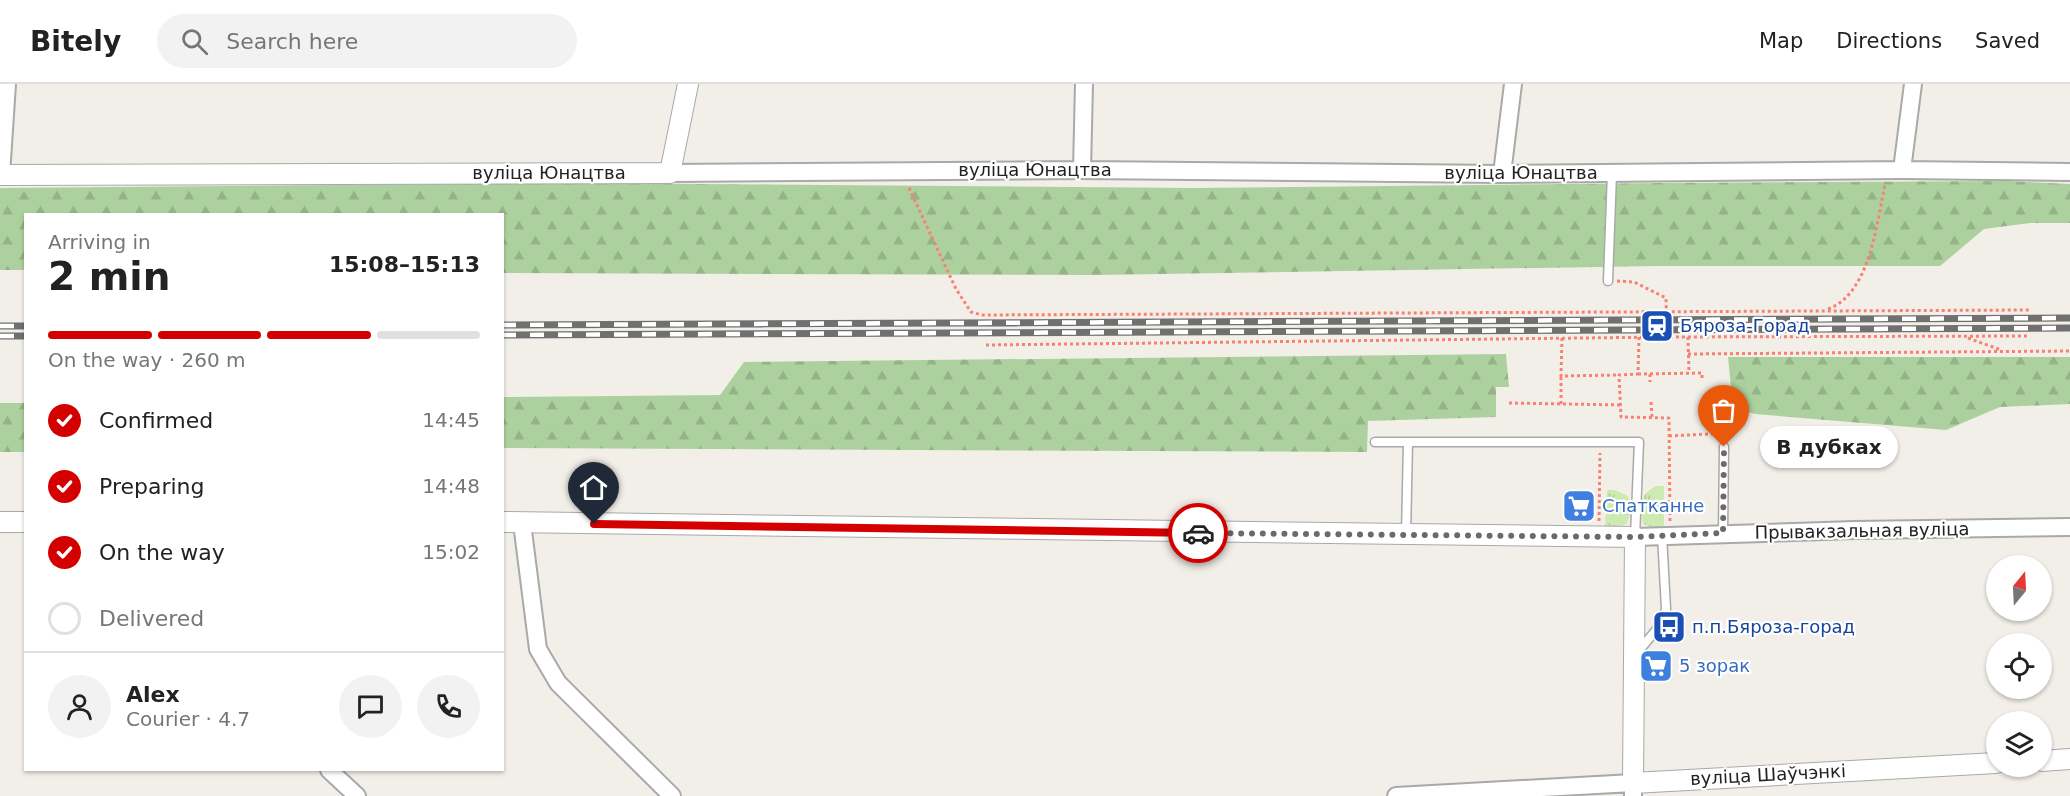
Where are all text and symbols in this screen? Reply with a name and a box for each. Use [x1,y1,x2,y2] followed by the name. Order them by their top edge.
[157,14,577,68] search box
[30,25,121,58] text: Bitely
[178,25,211,58] icon: search
[226,29,358,54] text: Search here
[1759,29,1803,53] text: Map
[1836,29,1942,53] text: Directions
[1975,29,2040,53] text: Saved
[958,159,1112,180] street label: вуліца Юнацтва
[472,162,626,183] street label: вуліца Юнацтва
[1444,162,1598,183] street label: вуліца Юнацтва
[48,230,151,254] text: Arriving in
[329,252,480,277] text: 15:08–15:13
[48,254,170,299] text: 2 min
[1639,308,1675,344] station icon: Бяроза-Горад
[1680,315,1810,336] place label: Бяроза-Горад
[48,348,246,372] text: On the way · 260 m
[1698,385,1749,447] pin
[1707,394,1740,427] icon: bag
[48,404,81,437] icon: check
[99,408,213,433] text: Confirmed
[422,408,480,432] text: 14:45
[1760,426,1898,468] callout: В дубках
[1776,435,1882,459] text: В дубках
[568,462,619,524] pin
[48,470,81,503] icon: check
[577,471,610,504] icon: home
[99,474,205,499] text: Preparing
[422,474,480,498] text: 14:48
[1561,488,1597,524] supermarket icon: Спатканне
[1602,495,1704,516] place label: Спатканне
[1168,503,1228,563] courier
[1182,517,1215,550] icon: car
[1754,518,1970,543] street label: Прывакзальная вуліца
[48,536,81,569] icon: check
[99,540,225,565] text: On the way
[422,540,480,564] text: 15:02
[1986,555,2052,621] north arrow
[1986,555,2052,777] map controls
[99,606,204,631] text: Delivered
[1651,609,1687,645] bus stop icon: п.п.Бяроза-горад
[1692,616,1855,637] place label: п.п.Бяроза-горад
[1986,633,2052,699] button: locate
[1638,648,1674,684] supermarket icon: 5 зорак
[1679,655,1750,676] place label: 5 зорак
[48,675,111,738] button: person
[339,675,402,738] button: chat
[417,675,480,738] button: phone
[126,682,180,707] text: Alex
[126,707,250,731] text: Courier · 4.7
[1986,711,2052,777] button: layers
[1690,760,1846,789] street label: вуліца Шаўчэнкі

